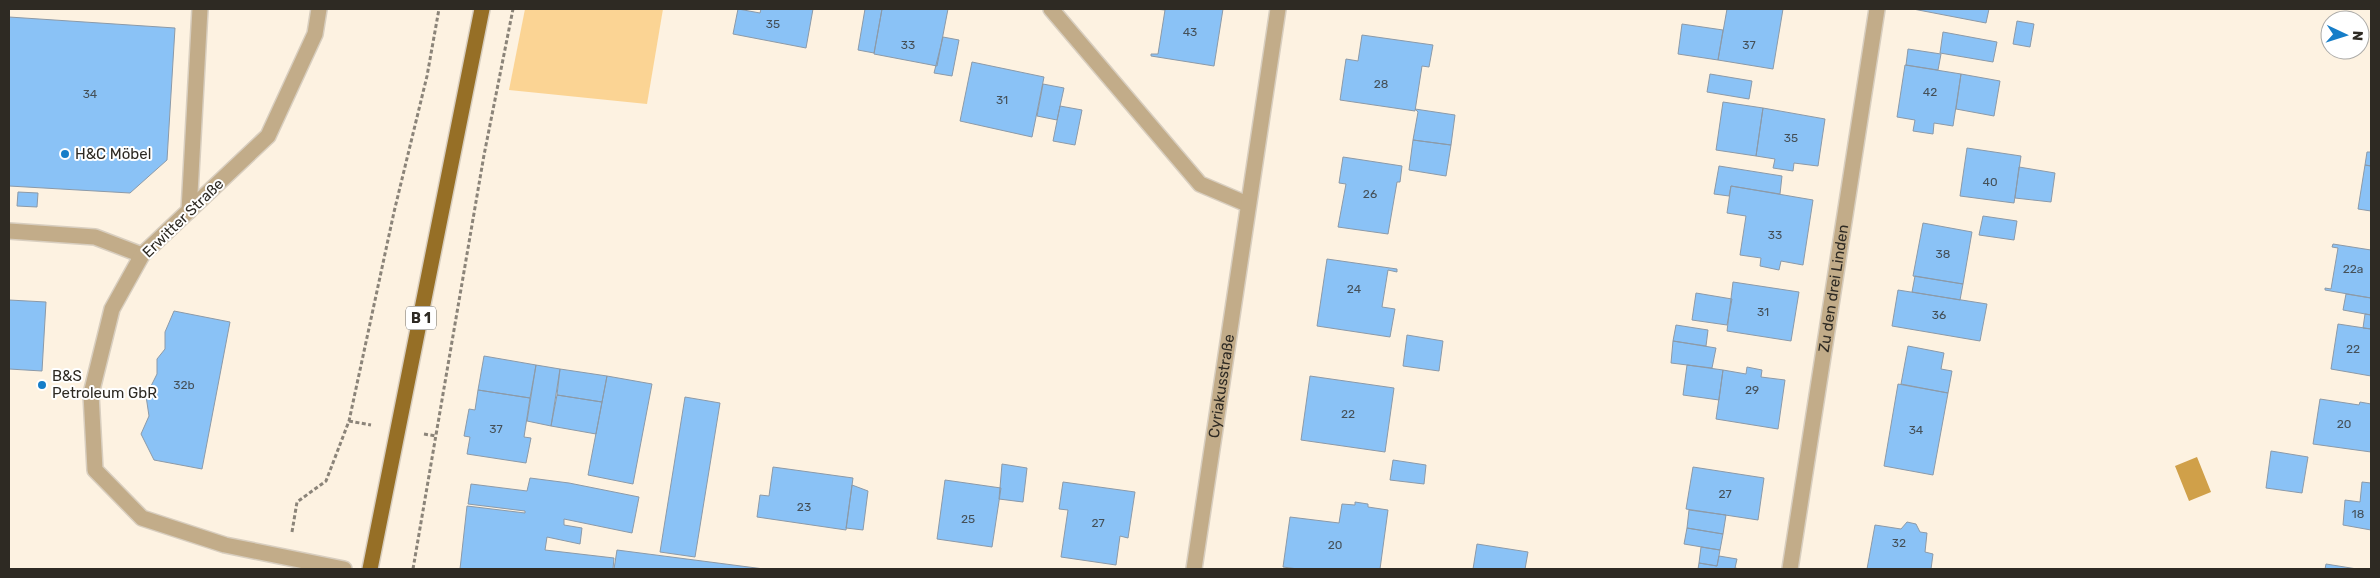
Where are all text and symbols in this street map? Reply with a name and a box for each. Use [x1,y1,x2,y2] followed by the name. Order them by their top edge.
[2320,10,2370,60] north arrow
[766,17,780,31] house number: 35
[1183,25,1197,39] house number: 43
[2349,30,2366,41] text: N
[901,38,915,52] house number: 33
[1742,38,1756,52] house number: 37
[1374,77,1388,91] house number: 28
[1923,85,1937,99] house number: 42
[83,87,98,101] house number: 34
[996,93,1008,107] house number: 31
[1784,131,1798,145] house number: 35
[75,145,151,163] place label: H&C Möbel
[59,148,71,160] marker: H&C Möbel
[139,175,227,261] street label: Erwitter Straße
[1982,175,1998,189] house number: 40
[1363,187,1377,201] house number: 26
[1815,223,1852,354] street label: Zu den drei Linden
[1768,228,1782,242] house number: 33
[1936,247,1950,261] house number: 38
[2343,262,2363,276] house number: 22a
[1347,282,1362,296] house number: 24
[1757,305,1769,319] house number: 31
[406,306,436,330] road number: B 1
[1932,308,1946,322] house number: 36
[1205,333,1238,439] street label: Cyriakusstraße
[2346,342,2360,356] house number: 22
[52,367,157,402] place label: B&S Petroleum GbR
[173,378,195,392] house number: 32b
[36,379,48,391] marker: B&S Petroleum GbR
[1745,383,1759,397] house number: 29
[1341,407,1355,421] house number: 22
[2337,417,2351,431] house number: 20
[489,422,503,436] house number: 37
[1909,423,1924,437] house number: 34
[1718,487,1732,501] house number: 27
[797,500,811,514] house number: 23
[2352,507,2364,521] house number: 18
[961,512,975,526] house number: 25
[1091,516,1105,530] house number: 27
[1892,536,1906,550] house number: 32
[1328,538,1342,552] house number: 20

